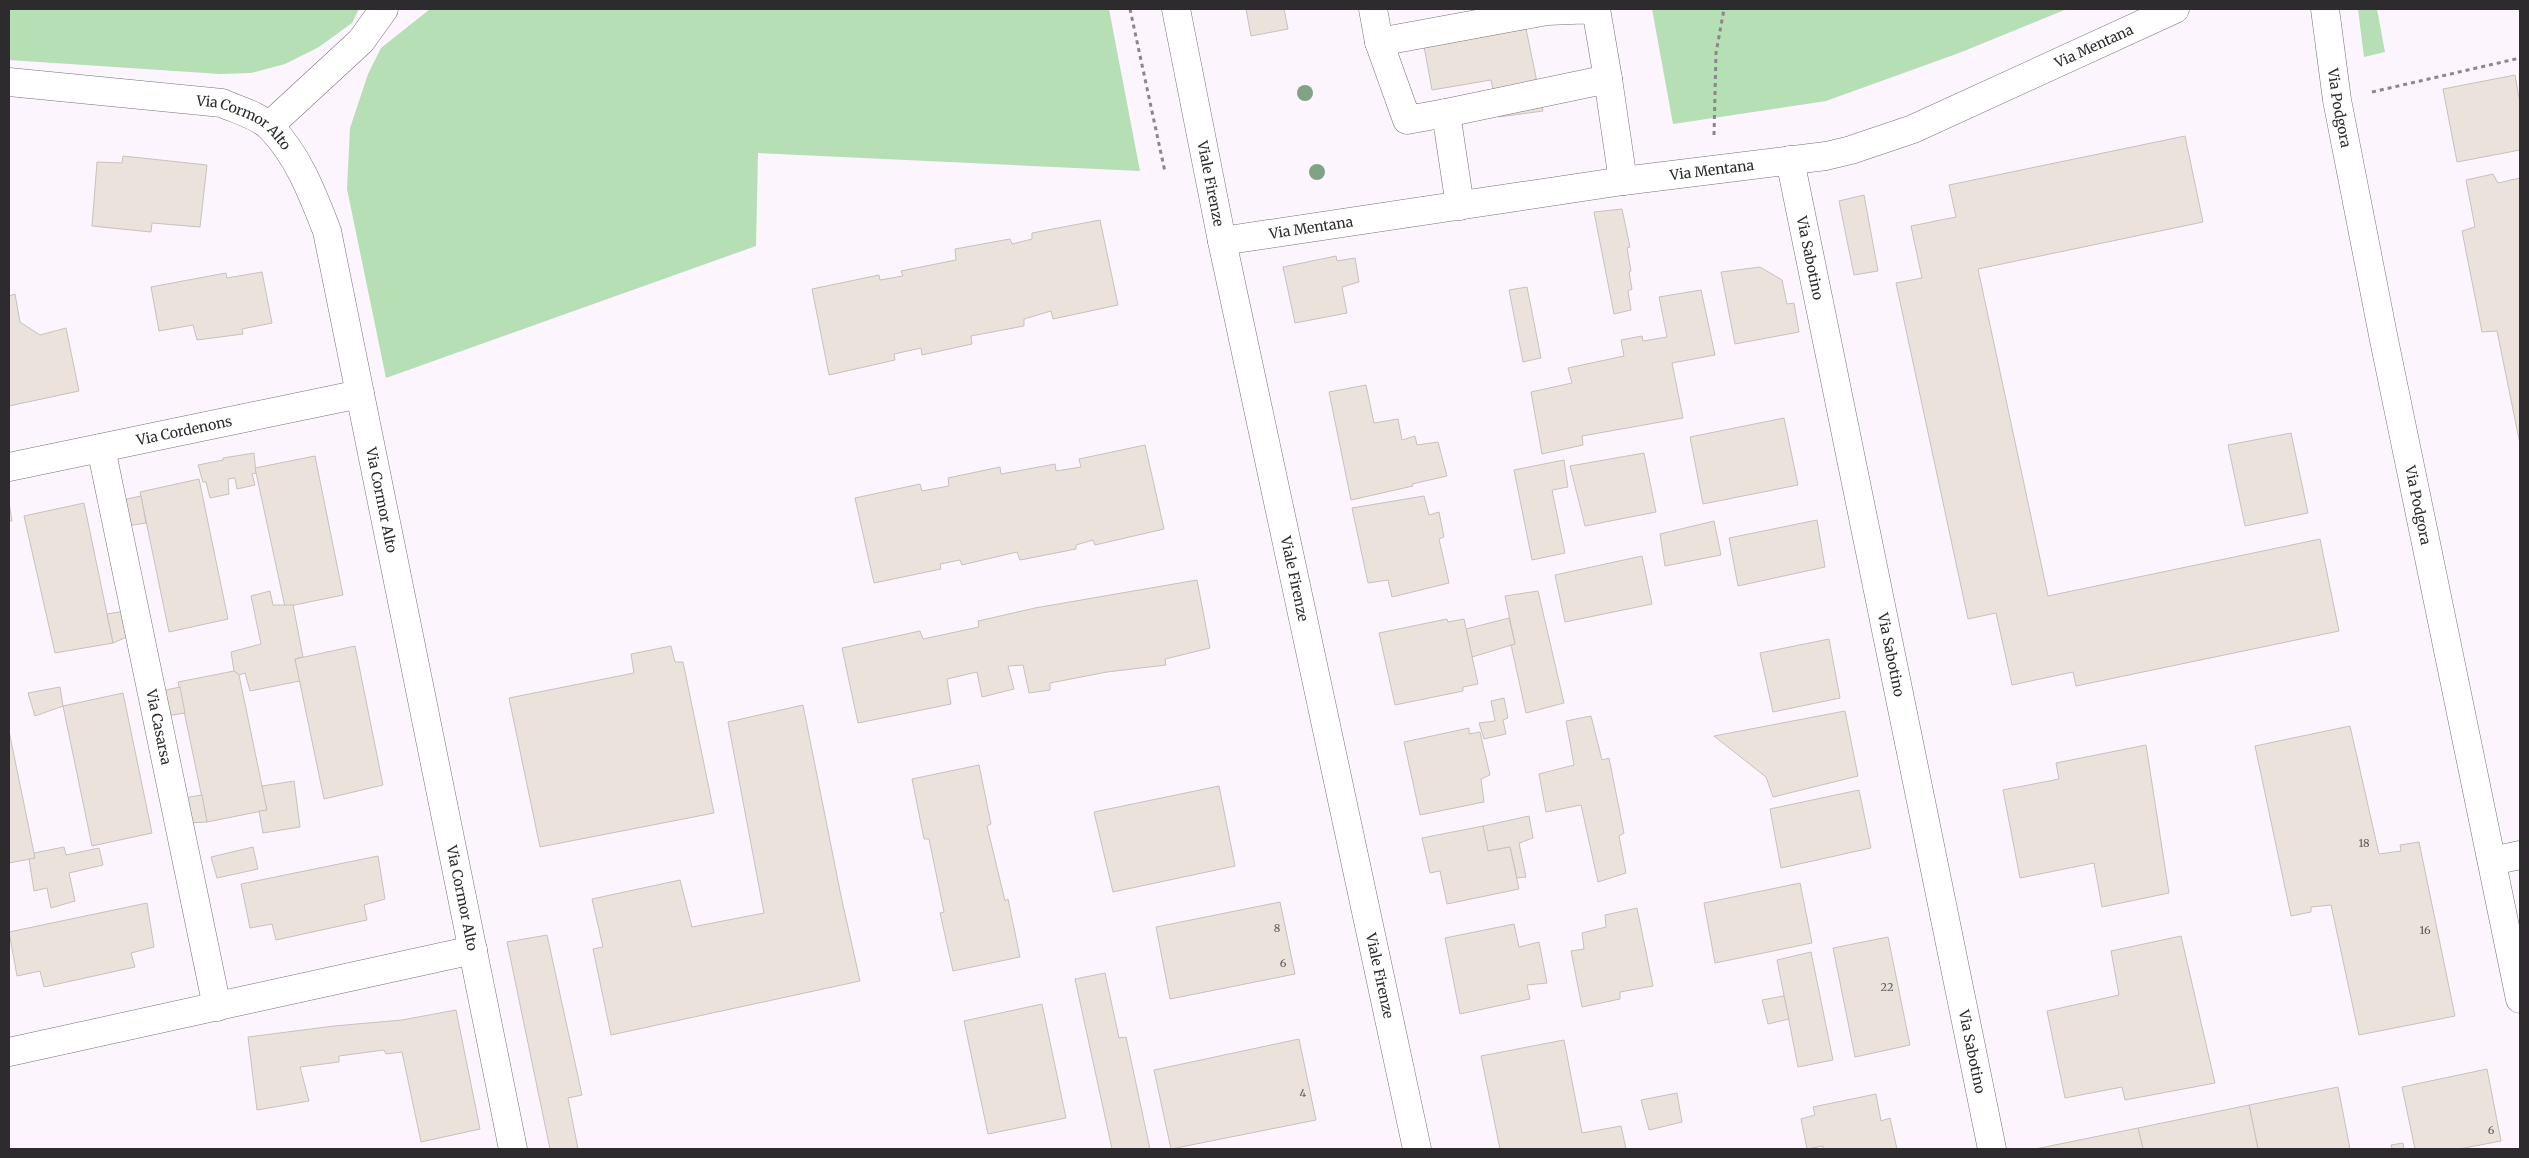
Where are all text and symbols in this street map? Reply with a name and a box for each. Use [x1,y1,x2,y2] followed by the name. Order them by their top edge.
[2051,20,2136,72] street label: Via Mentana
[2324,66,2355,150] street label: Via Podgora
[195,91,295,154] street label: Via Cormor Alto
[1193,138,1228,228] street label: Viale Firenze
[1668,156,1755,184] street label: Via Mentana
[1267,212,1355,243] street label: Via Mentana
[1792,213,1827,301] street label: Via Sabotino
[134,412,234,449] street label: Via Cordenons
[362,445,401,554] street label: Via Cormor Alto
[2401,463,2435,547] street label: Via Podgora
[1276,534,1312,623] street label: Viale Firenze
[1874,610,1908,698] street label: Via Sabotino
[142,687,176,767] street label: Via Casarsa
[2358,836,2370,850] house number: 18
[442,843,482,952] street label: Via Cormor Alto
[1274,921,1281,935] house number: 8
[2419,923,2431,937] house number: 16
[1362,930,1398,1020] street label: Viale Firenze
[1280,956,1287,970] house number: 6
[1881,980,1893,994] house number: 22
[1955,1007,1989,1095] street label: Via Sabotino
[1300,1086,1307,1100] house number: 4
[2488,1123,2495,1137] house number: 6

